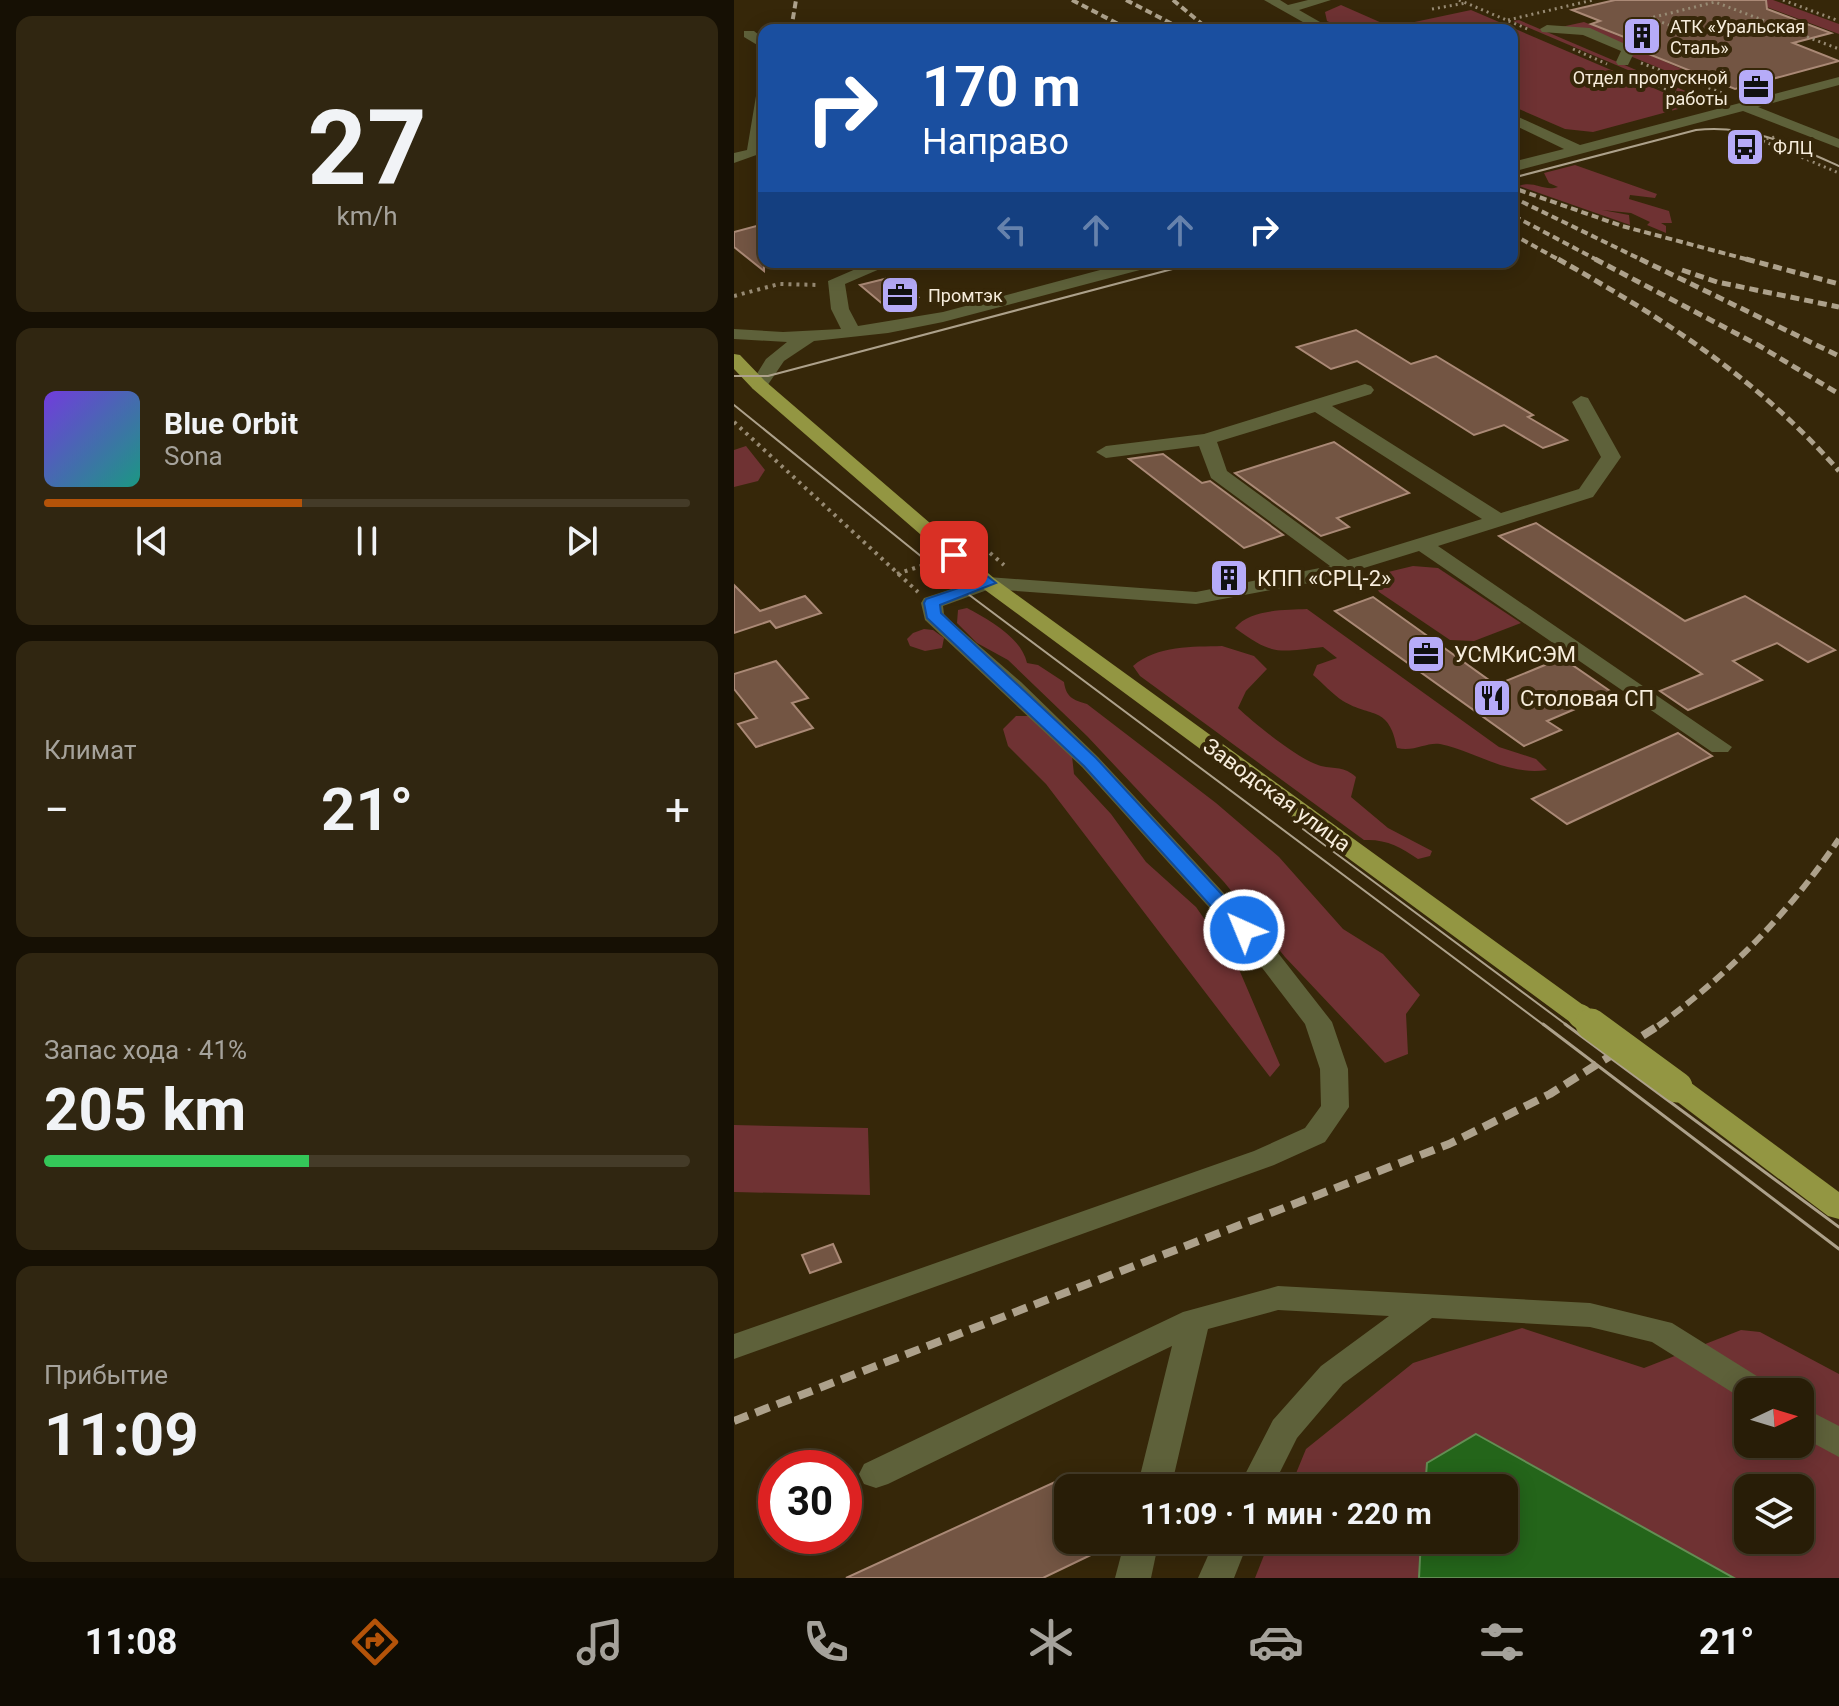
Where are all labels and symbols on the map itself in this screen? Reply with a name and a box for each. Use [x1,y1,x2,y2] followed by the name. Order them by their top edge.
[1621,15,1663,57] building icon: АТК «Уральская Сталь»
[1670,16,1805,58] place label: АТК «Уральская Сталь»
[1735,66,1777,108] office icon: Отдел пропускной работы
[1573,67,1728,109] place label: Отдел пропускной работы
[1724,126,1766,168] bus stop icon: ФЛЦ
[1773,137,1813,158] place label: ФЛЦ
[879,274,921,316] office icon: Промтэк
[928,285,1003,306] place label: Промтэк
[920,521,988,589] pin
[1208,557,1250,599] building icon: КПП «СРЦ-2»
[1257,566,1391,591] place label: КПП «СРЦ-2»
[1405,633,1447,675] office icon: УСМКиСЭМ
[1454,642,1576,667] place label: УСМКиСЭМ
[1471,677,1513,719] restaurant icon: Столовая СП
[1520,686,1654,711] place label: Столовая СП
[1198,733,1356,857] street label: Заводская улица
[1202,888,1286,972] position arrow
[1734,1378,1814,1458] north arrow
[758,1450,862,1554] speed limit sign: 30

